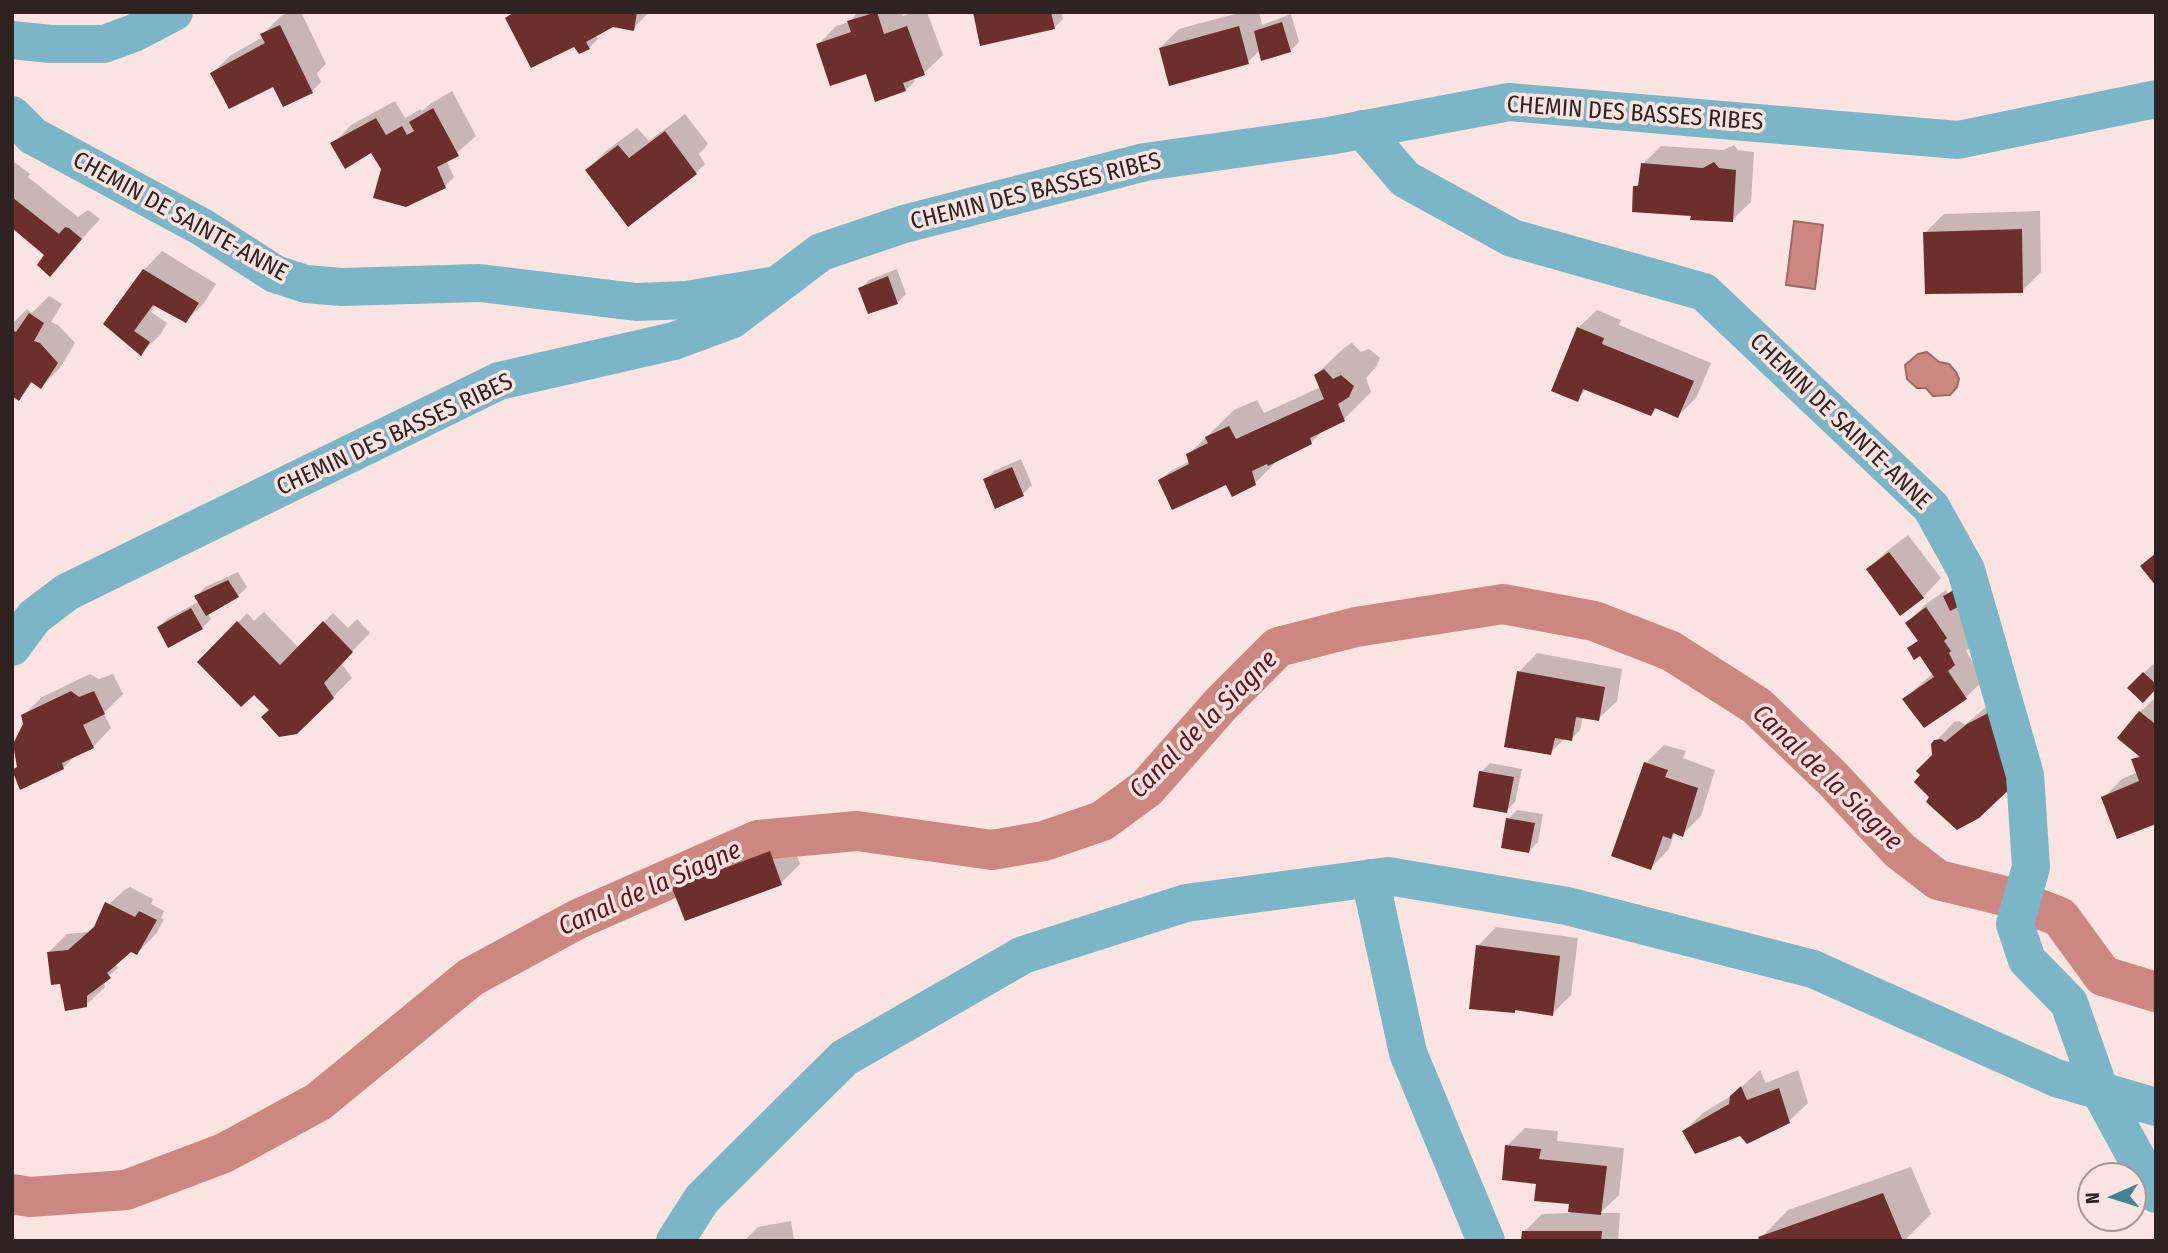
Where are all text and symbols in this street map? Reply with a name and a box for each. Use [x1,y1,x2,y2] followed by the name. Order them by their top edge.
[1506,91,1764,137] street label: CHEMIN DES BASSES RIBES
[68,146,292,288] street label: CHEMIN DE SAINTE-ANNE
[908,147,1164,237] street label: CHEMIN DES BASSES RIBES
[1743,328,1937,516] street label: CHEMIN DE SAINTE-ANNE
[272,368,518,502] street label: CHEMIN DES BASSES RIBES
[1123,644,1285,806] water label: Canal de la Siagne
[1745,699,1909,857] water label: Canal de la Siagne
[554,835,746,943] water label: Canal de la Siagne
[2077,1162,2147,1232] north arrow
[2081,1192,2104,1204] text: N

